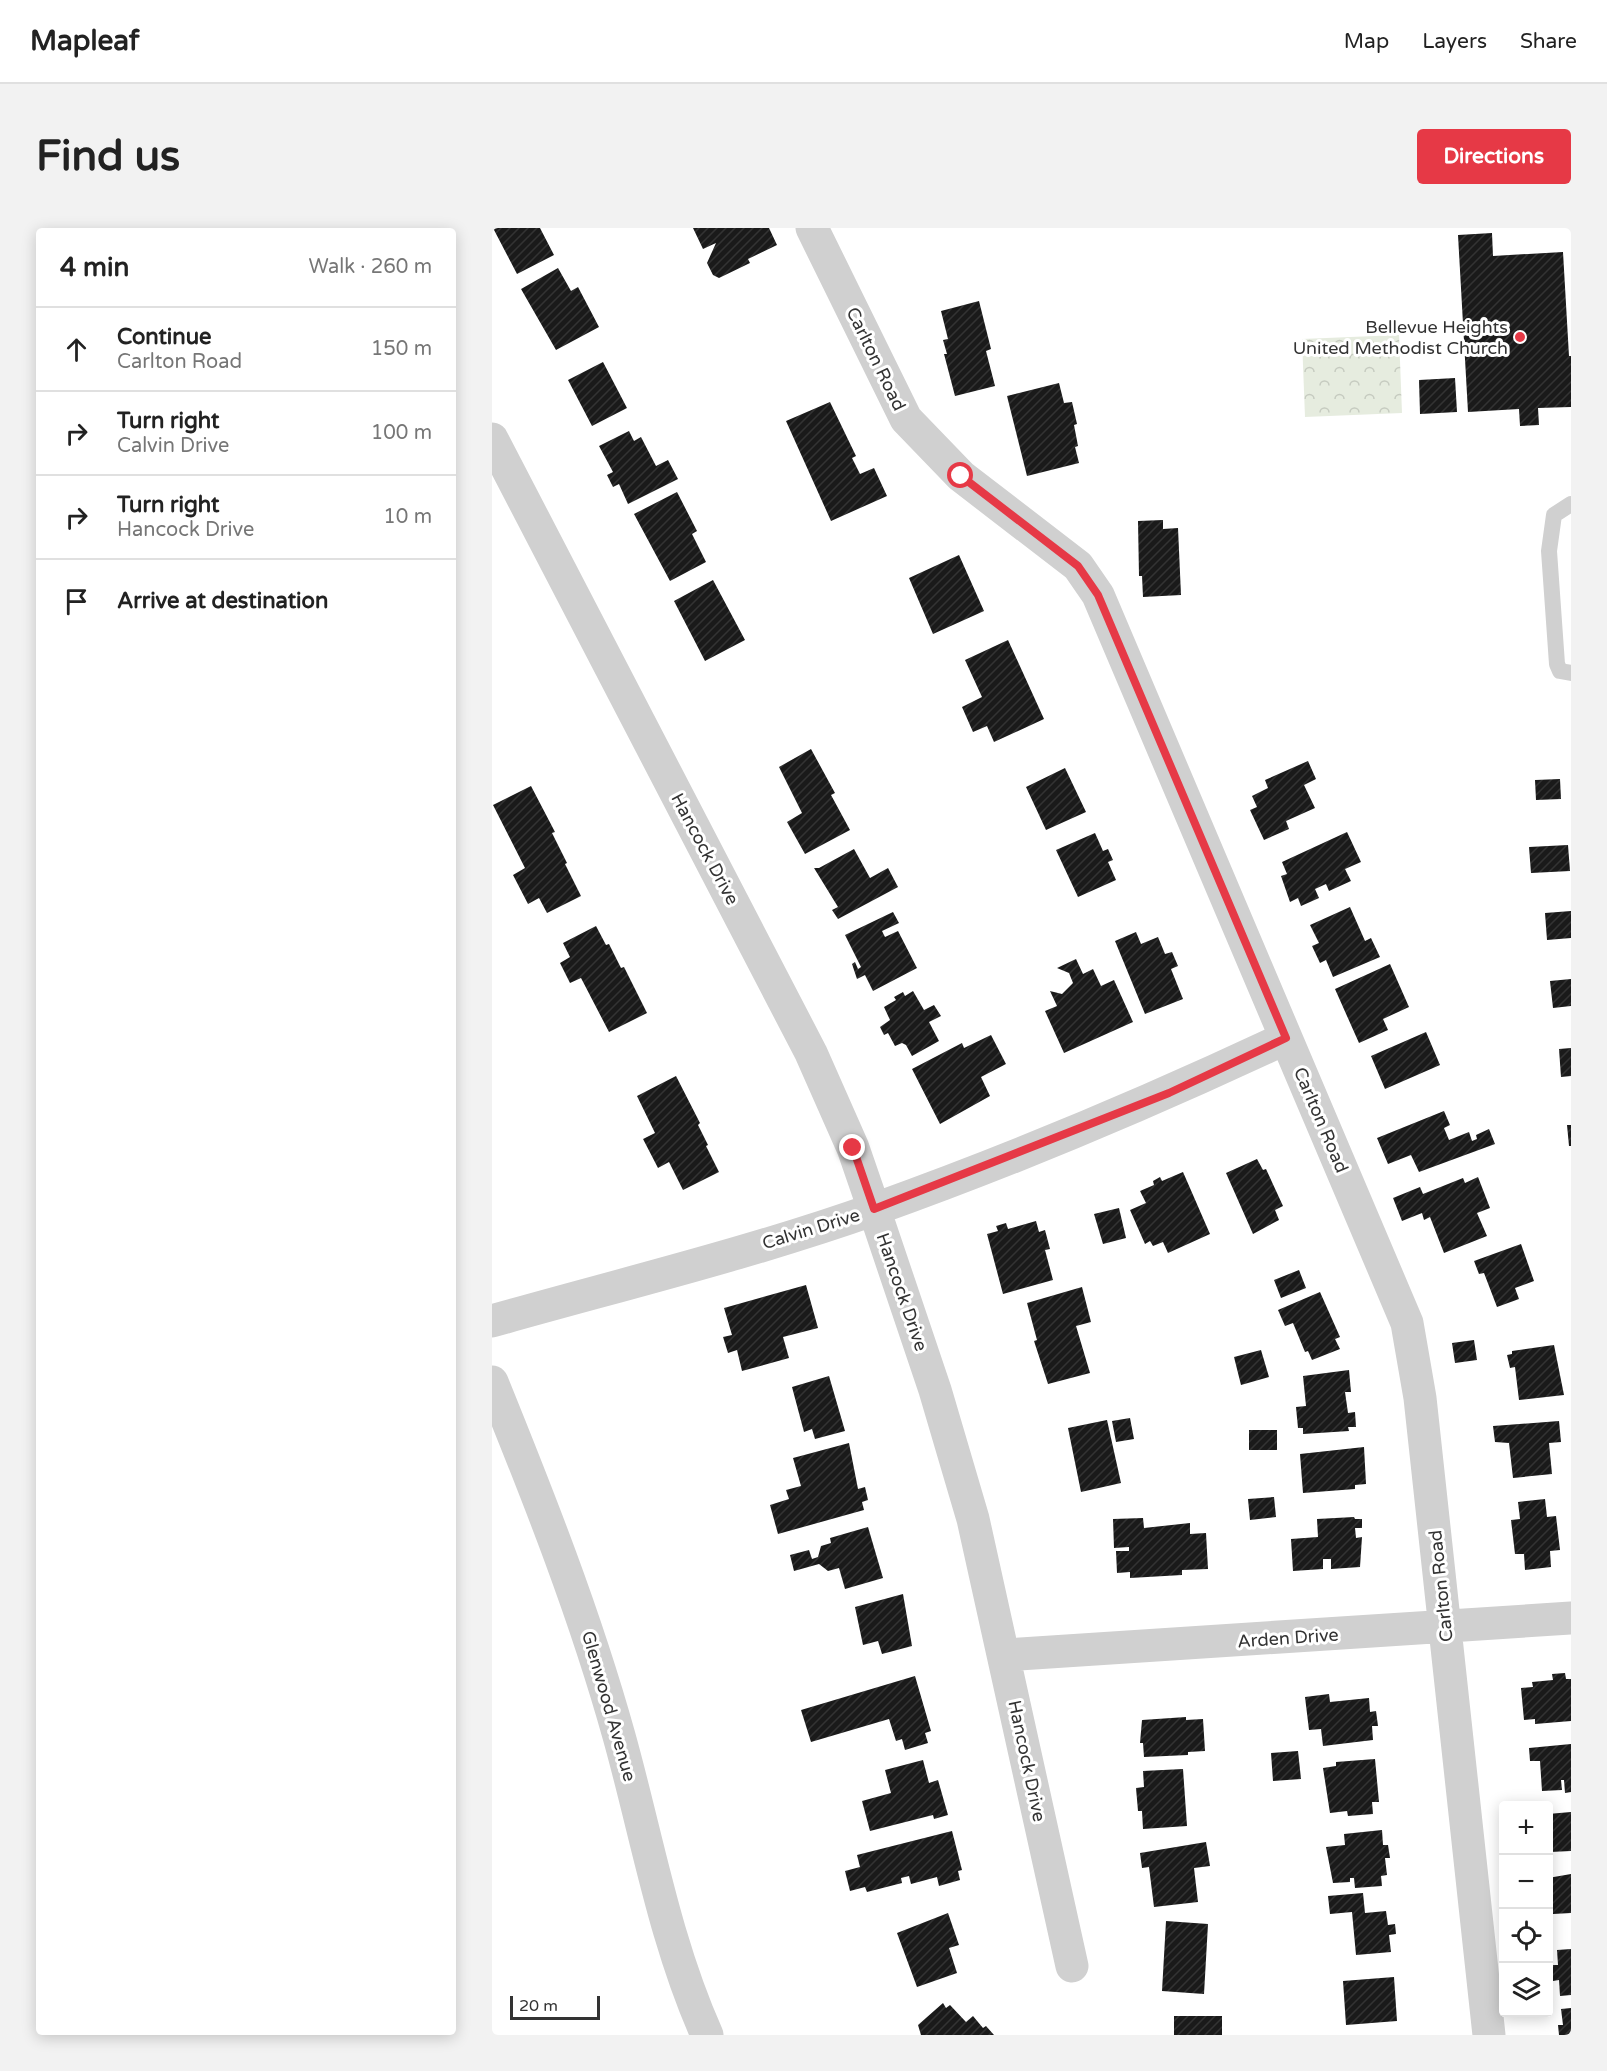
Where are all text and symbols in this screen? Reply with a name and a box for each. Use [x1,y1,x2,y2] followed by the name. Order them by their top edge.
[30,24,139,58] text: Mapleaf
[1344,29,1389,54] text: Map
[1422,29,1487,54] text: Layers
[1520,29,1577,54] text: Share
[1417,129,1571,184] button: Directions
[36,131,180,182] text: Find us
[60,252,129,283] text: 4 min
[309,255,432,279] text: Walk · 260 m
[841,304,911,414] street label: Carlton Road
[1293,316,1508,359] place label: Bellevue Heights United Methodist Church
[117,324,212,350] text: Continue
[1513,330,1527,344] marker: Bellevue Heights United Methodist Church
[60,333,93,366] icon: ahead
[371,337,432,361] text: 150 m
[117,350,242,374] text: Carlton Road
[117,408,219,434] text: Turn right
[60,417,93,450] icon: right
[371,421,432,445] text: 100 m
[117,434,229,458] text: Calvin Drive
[947,462,973,488] route start
[117,492,219,518] text: Turn right
[60,501,93,534] icon: right
[383,505,432,529] text: 10 m
[117,518,254,542] text: Hancock Drive
[60,585,93,618] icon: arrive
[117,588,328,614] text: Arrive at destination
[666,789,744,909] street label: Hancock Drive
[1289,1064,1353,1176] street label: Carlton Road
[839,1134,865,1160] route end
[759,1204,863,1254] street label: Calvin Drive
[871,1230,933,1354] street label: Hancock Drive
[1424,1529,1458,1643] street label: Carlton Road
[1237,1623,1339,1653] street label: Arden Drive
[577,1628,641,1784] street label: Glenwood Avenue
[1003,1698,1051,1824] street label: Hancock Drive
[1499,1801,1553,2017] map controls
[1499,1801,1553,1855] button: +
[1499,1855,1553,1909] button: −
[1499,1909,1553,1963] button: locate
[1499,1963,1553,2017] button: layers
[510,1993,600,2020] scale bar
[519,1996,558,2016] text: 20 m

